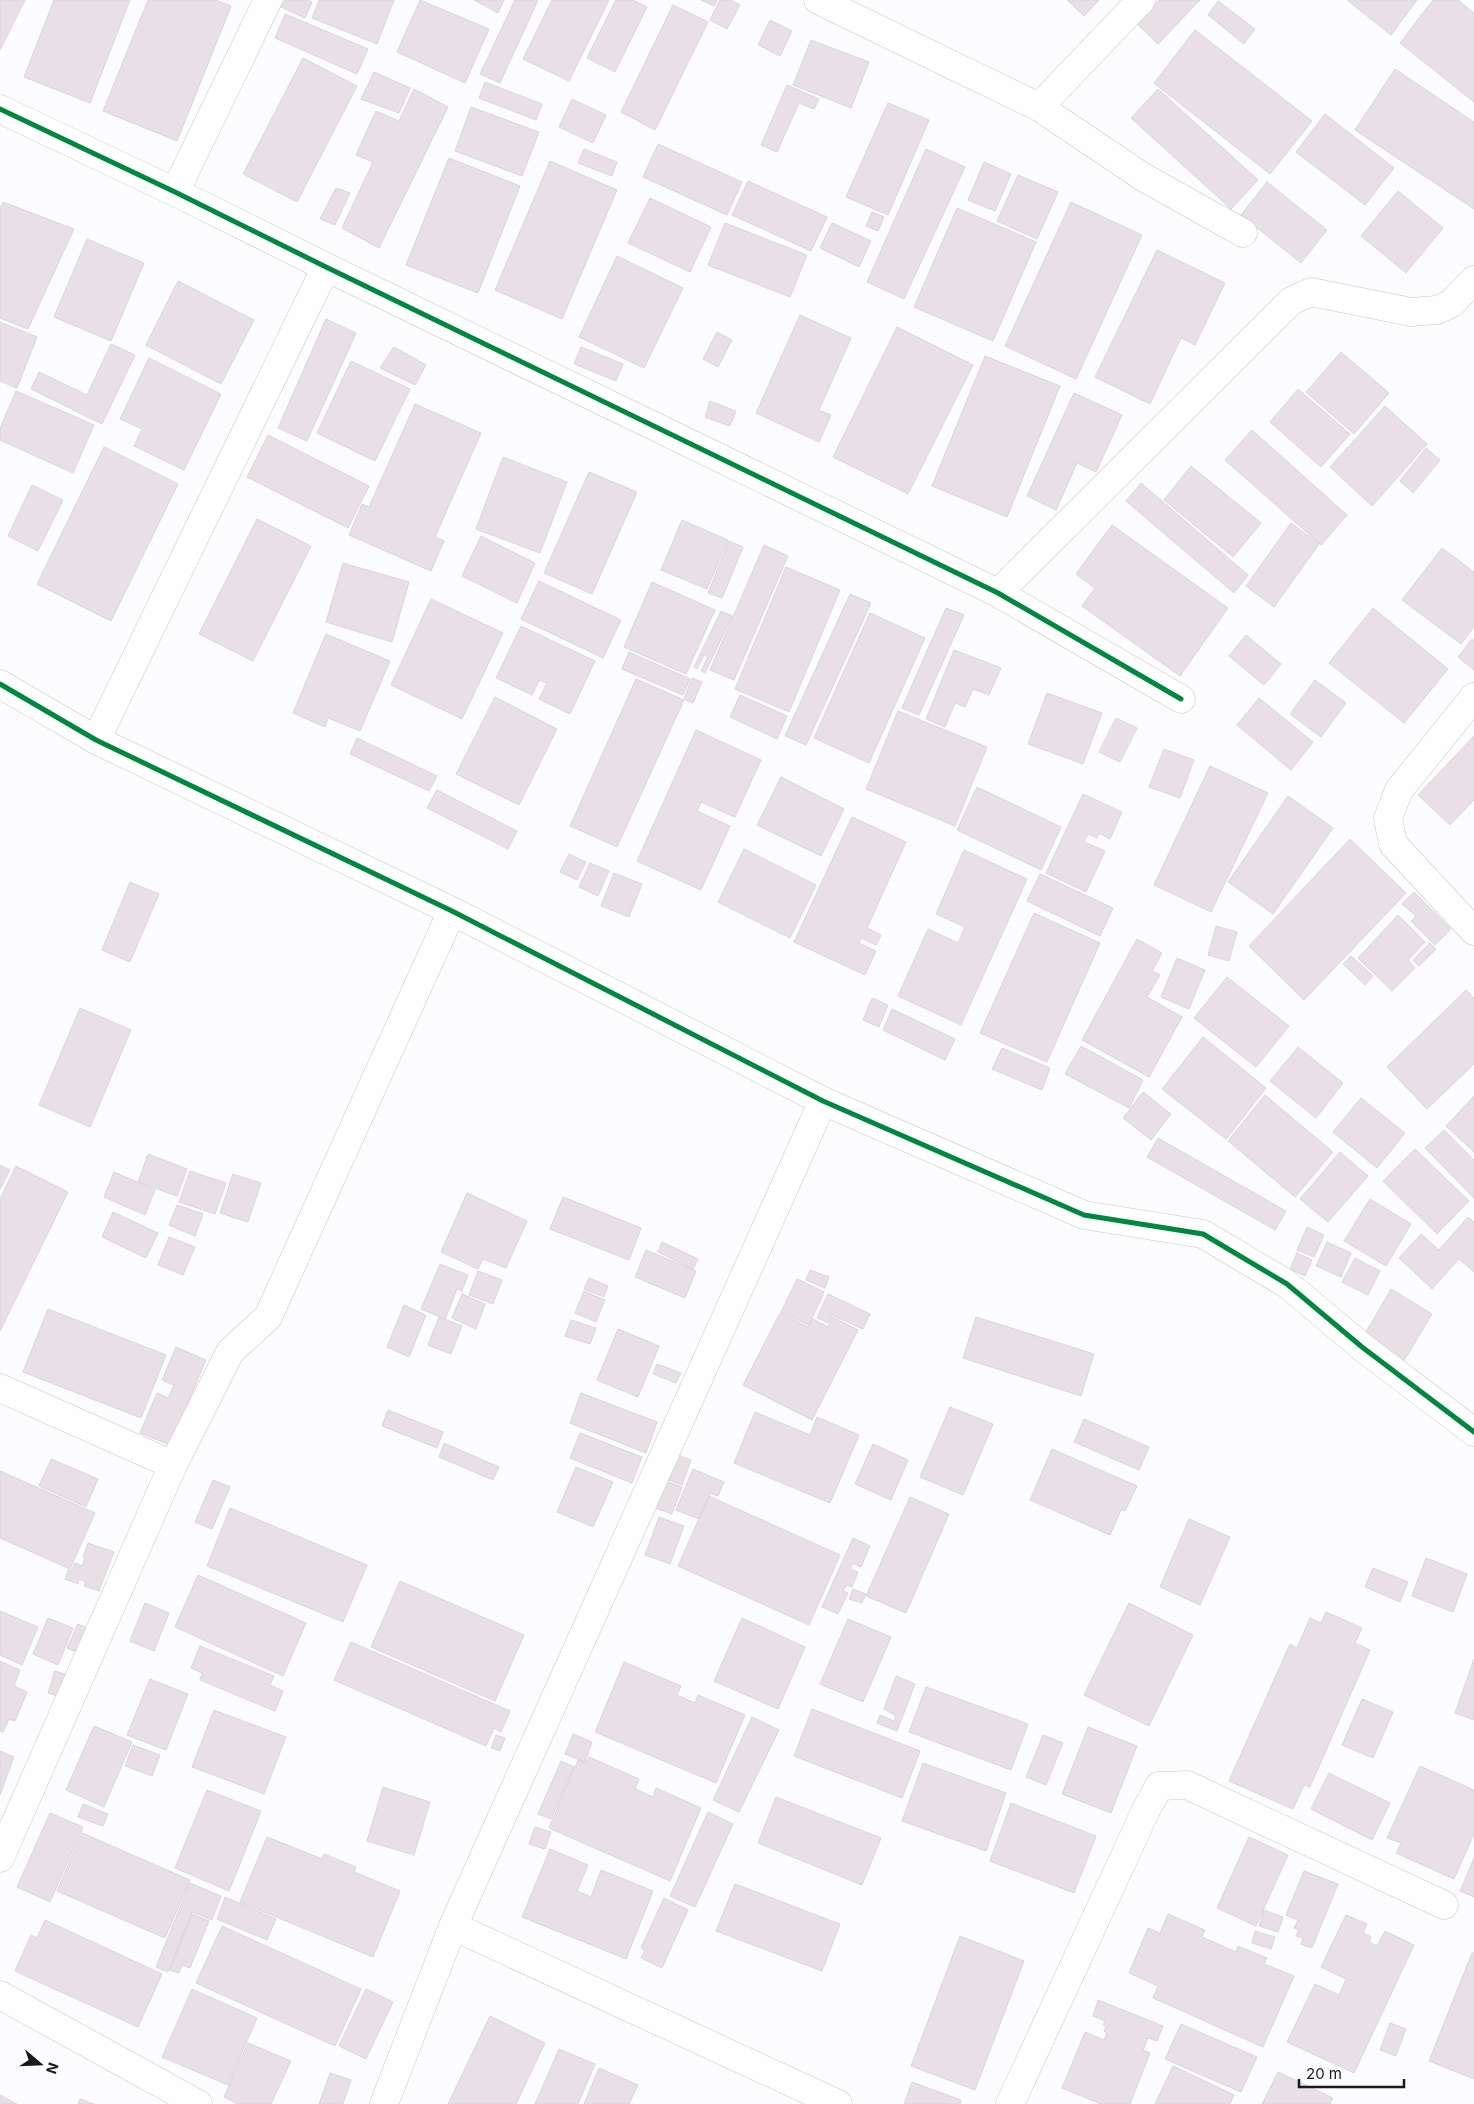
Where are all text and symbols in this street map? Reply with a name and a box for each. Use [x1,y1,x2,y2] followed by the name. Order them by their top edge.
[15,2039,65,2089] north arrow
[1299,2056,1404,2088] scale bar
[43,2061,63,2076] text: N
[1306,2064,1342,2083] text: 20 m

